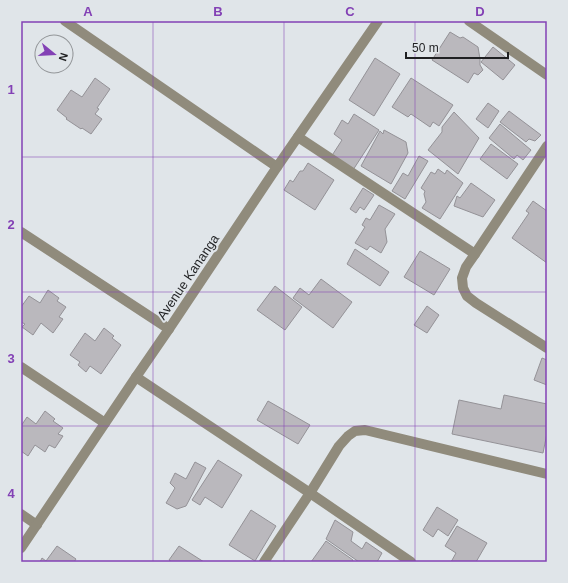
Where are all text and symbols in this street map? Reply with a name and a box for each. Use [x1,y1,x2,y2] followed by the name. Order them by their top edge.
[83,4,93,19] text: A
[213,4,223,19] text: B
[345,4,355,19] text: C
[475,4,485,19] text: D
[34,34,74,74] north arrow
[406,34,508,60] scale bar
[412,41,439,55] text: 50 m
[57,51,70,63] text: N
[7,82,15,97] text: 1
[7,217,15,232] text: 2
[154,231,222,322] street label: Avenue Kananga
[7,351,15,366] text: 3
[7,486,15,501] text: 4

